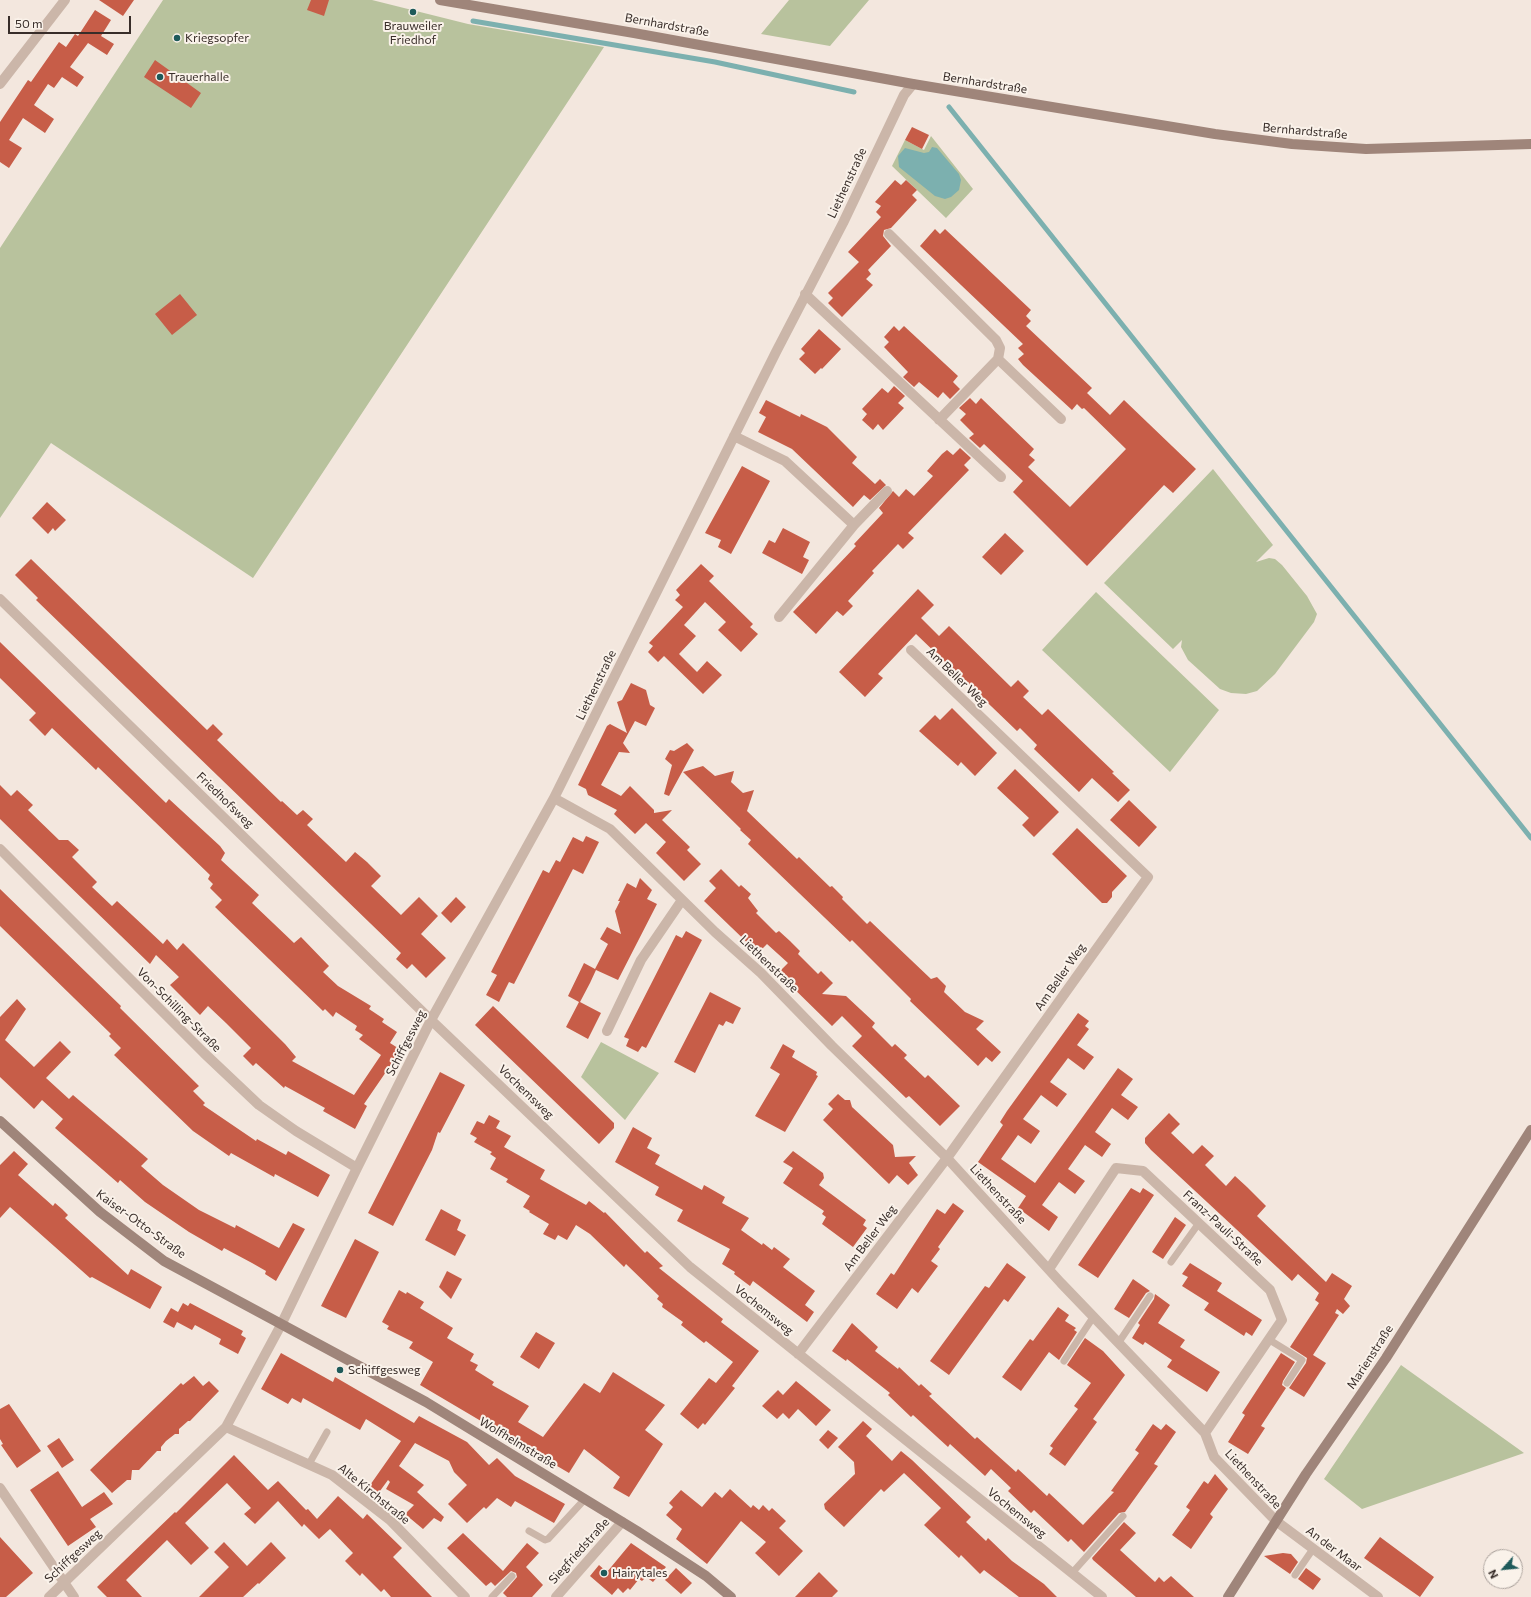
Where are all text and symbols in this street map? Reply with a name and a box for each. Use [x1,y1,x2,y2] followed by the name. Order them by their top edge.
[408,7,418,17] marker: Brauweiler Friedhof
[10,8,133,34] scale bar
[624,11,710,39] street label: Bernhardstraße
[15,16,43,30] text: 50 m
[384,19,442,47] place label: Brauweiler Friedhof
[185,31,249,45] place label: Kriegsopfer
[172,33,182,43] marker: Kriegsopfer
[942,69,1028,97] street label: Bernhardstraße
[168,70,229,84] place label: Trauerhalle
[155,72,165,82] marker: Trauerhalle
[1262,120,1348,142] street label: Bernhardstraße
[824,145,870,221] street label: Liethenstraße
[924,644,990,710] street label: Am Beller Weg
[573,648,619,722] street label: Liethenstraße
[193,769,257,831] street label: Friedhofsweg
[737,932,801,996] street label: Liethenstraße
[1031,941,1089,1013] street label: Am Beller Weg
[134,965,224,1055] street label: Von-Schilling-Straße
[383,1007,429,1079] street label: Schiffgesweg
[495,1062,557,1122] street label: Vochemsweg
[967,1161,1029,1227] street label: Liethenstraße
[93,1187,189,1261] street label: Kaiser-Otto-Straße
[1180,1187,1266,1269] street label: Franz-Pauli-Straße
[841,1202,899,1274] street label: Am Beller Weg
[732,1282,796,1338] street label: Vochemsweg
[1344,1322,1396,1392] street label: Marienstraße
[348,1363,420,1377] place label: Schiffgesweg
[335,1365,345,1375] marker: Schiffgesweg
[477,1414,559,1472] street label: Wolfhelmstraße
[1222,1446,1284,1512] street label: Liethenstraße
[335,1461,413,1527] street label: Alte Kirchstraße
[985,1485,1049,1541] street label: Vochemsweg
[546,1515,612,1587] street label: Siegfriedstraße
[1303,1523,1365,1575] street label: An der Maar
[42,1526,104,1586] street label: Schiffgesweg
[1483,1549,1523,1589] north arrow
[612,1566,667,1580] place label: Hairytales
[599,1568,609,1578] marker: Hairytales
[1485,1568,1500,1581] text: N

